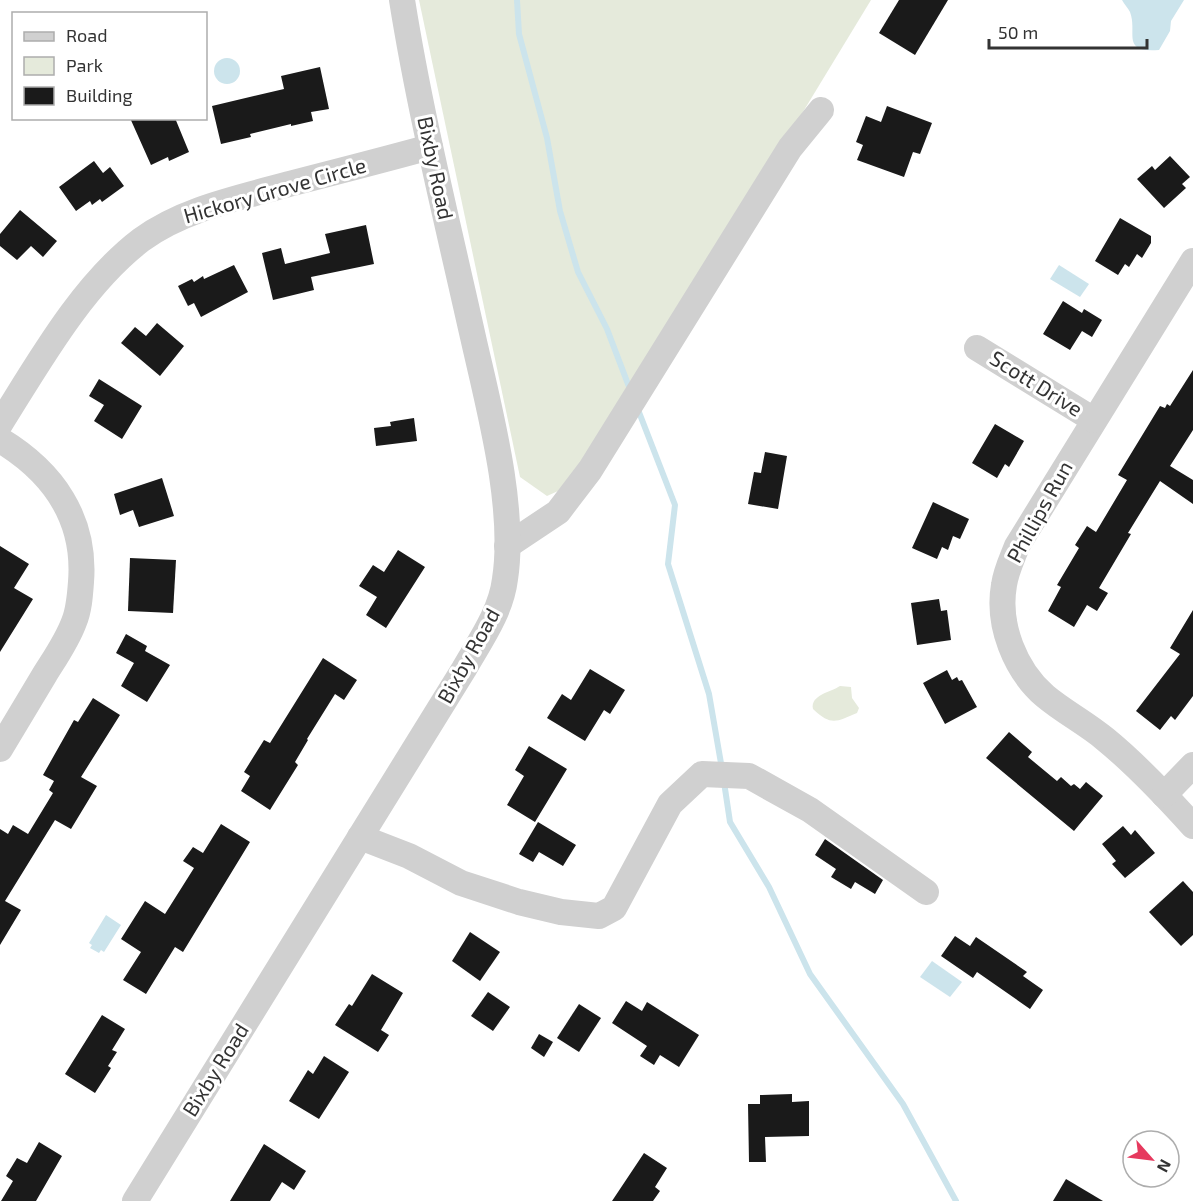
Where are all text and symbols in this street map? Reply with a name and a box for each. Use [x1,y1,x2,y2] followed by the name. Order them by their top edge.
[12,12,207,120] legend
[989,12,1146,50] scale bar
[998,21,1038,43] text: 50 m
[66,24,107,46] text: Road
[66,54,103,76] text: Park
[66,84,133,106] text: Building
[413,114,460,222] street label: Bixby Road
[180,152,369,228] street label: Hickory Grove Circle
[986,344,1088,421] street label: Scott Drive
[1001,456,1077,566] street label: Phillips Run
[431,603,504,707] street label: Bixby Road
[176,1018,253,1120] street label: Bixby Road
[1121,1129,1181,1189] north arrow
[1154,1157,1176,1176] text: N

